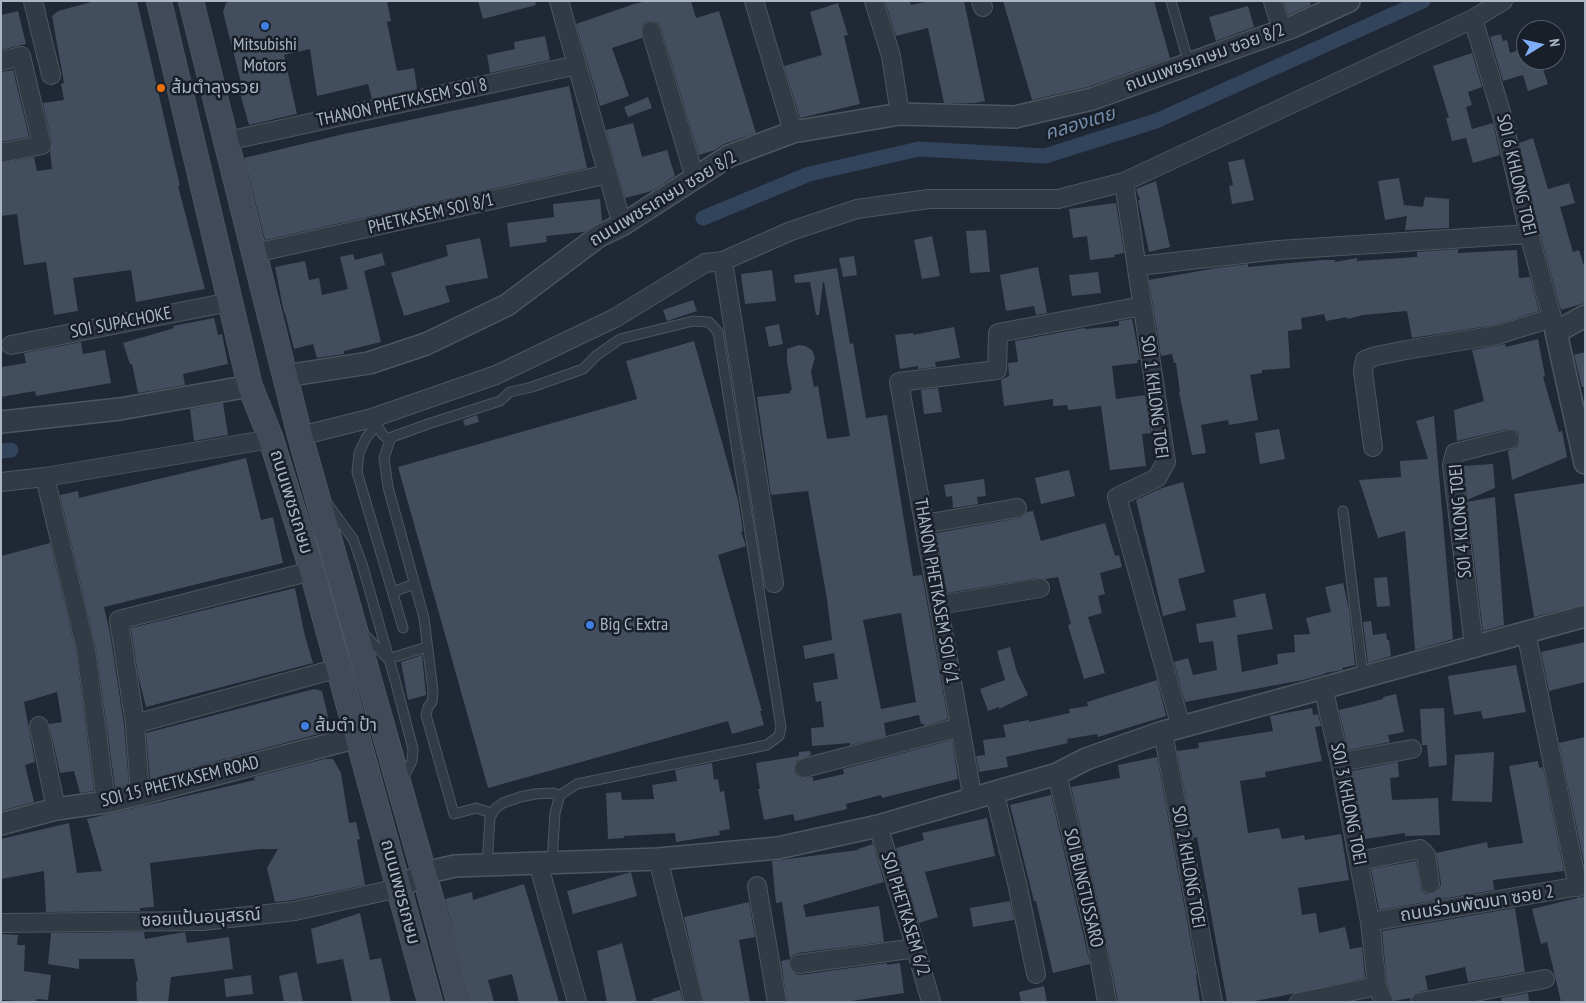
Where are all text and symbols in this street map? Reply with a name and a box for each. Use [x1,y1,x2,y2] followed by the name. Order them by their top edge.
[1122,19,1288,97] street label: ถนนเพชรเกษม ซอย 8/2
[259,20,271,32] marker: Mitsubishi Motors
[1516,20,1566,70] north arrow
[233,34,297,76] place label: Mitsubishi Motors
[1545,38,1564,48] text: N
[315,74,489,132] street label: THANON PHETKASEM SOI 8
[171,77,259,99] place label: ส้มตำลุงรวย
[155,82,167,94] marker: ส้มตำลุงรวย
[1042,103,1118,145] water label: คลองเตย
[1492,112,1540,238] street label: SOI 6 KHLONG TOEI
[585,146,741,252] street label: ถนนเพชรเกษม ซอย 8/2
[366,189,496,239] street label: PHETKASEM SOI 8/1
[69,303,173,343] street label: SOI SUPACHOKE
[1136,334,1172,460] street label: SOI 1 KHLONG TOEI
[265,447,317,557] street label: ถนนเพชรเกษม
[1445,463,1477,579] street label: SOI 4 KLONG TOEI
[909,497,963,685] street label: THANON PHETKASEM SOI 6/1
[600,614,668,636] place label: Big C Extra
[584,619,596,631] marker: Big C Extra
[315,715,377,737] place label: ส้มตำ ป้า
[299,720,311,732] marker: ส้มตำ ป้า
[1326,741,1370,867] street label: SOI 3 KHLONG TOEI
[99,752,261,812] street label: SOI 15 PHETKASEM ROAD
[1167,804,1209,930] street label: SOI 2 KHLONG TOEI
[1059,826,1107,950] street label: SOI BUNGTUSSARO
[376,837,424,947] street label: ถนนเพชรเกษม
[876,849,934,979] street label: SOI PHETKASEM 6/2
[1399,881,1555,927] street label: ถนนร่วมพัฒนา ซอย 2
[141,904,261,932] street label: ซอยแป้นอนุสรณ์

